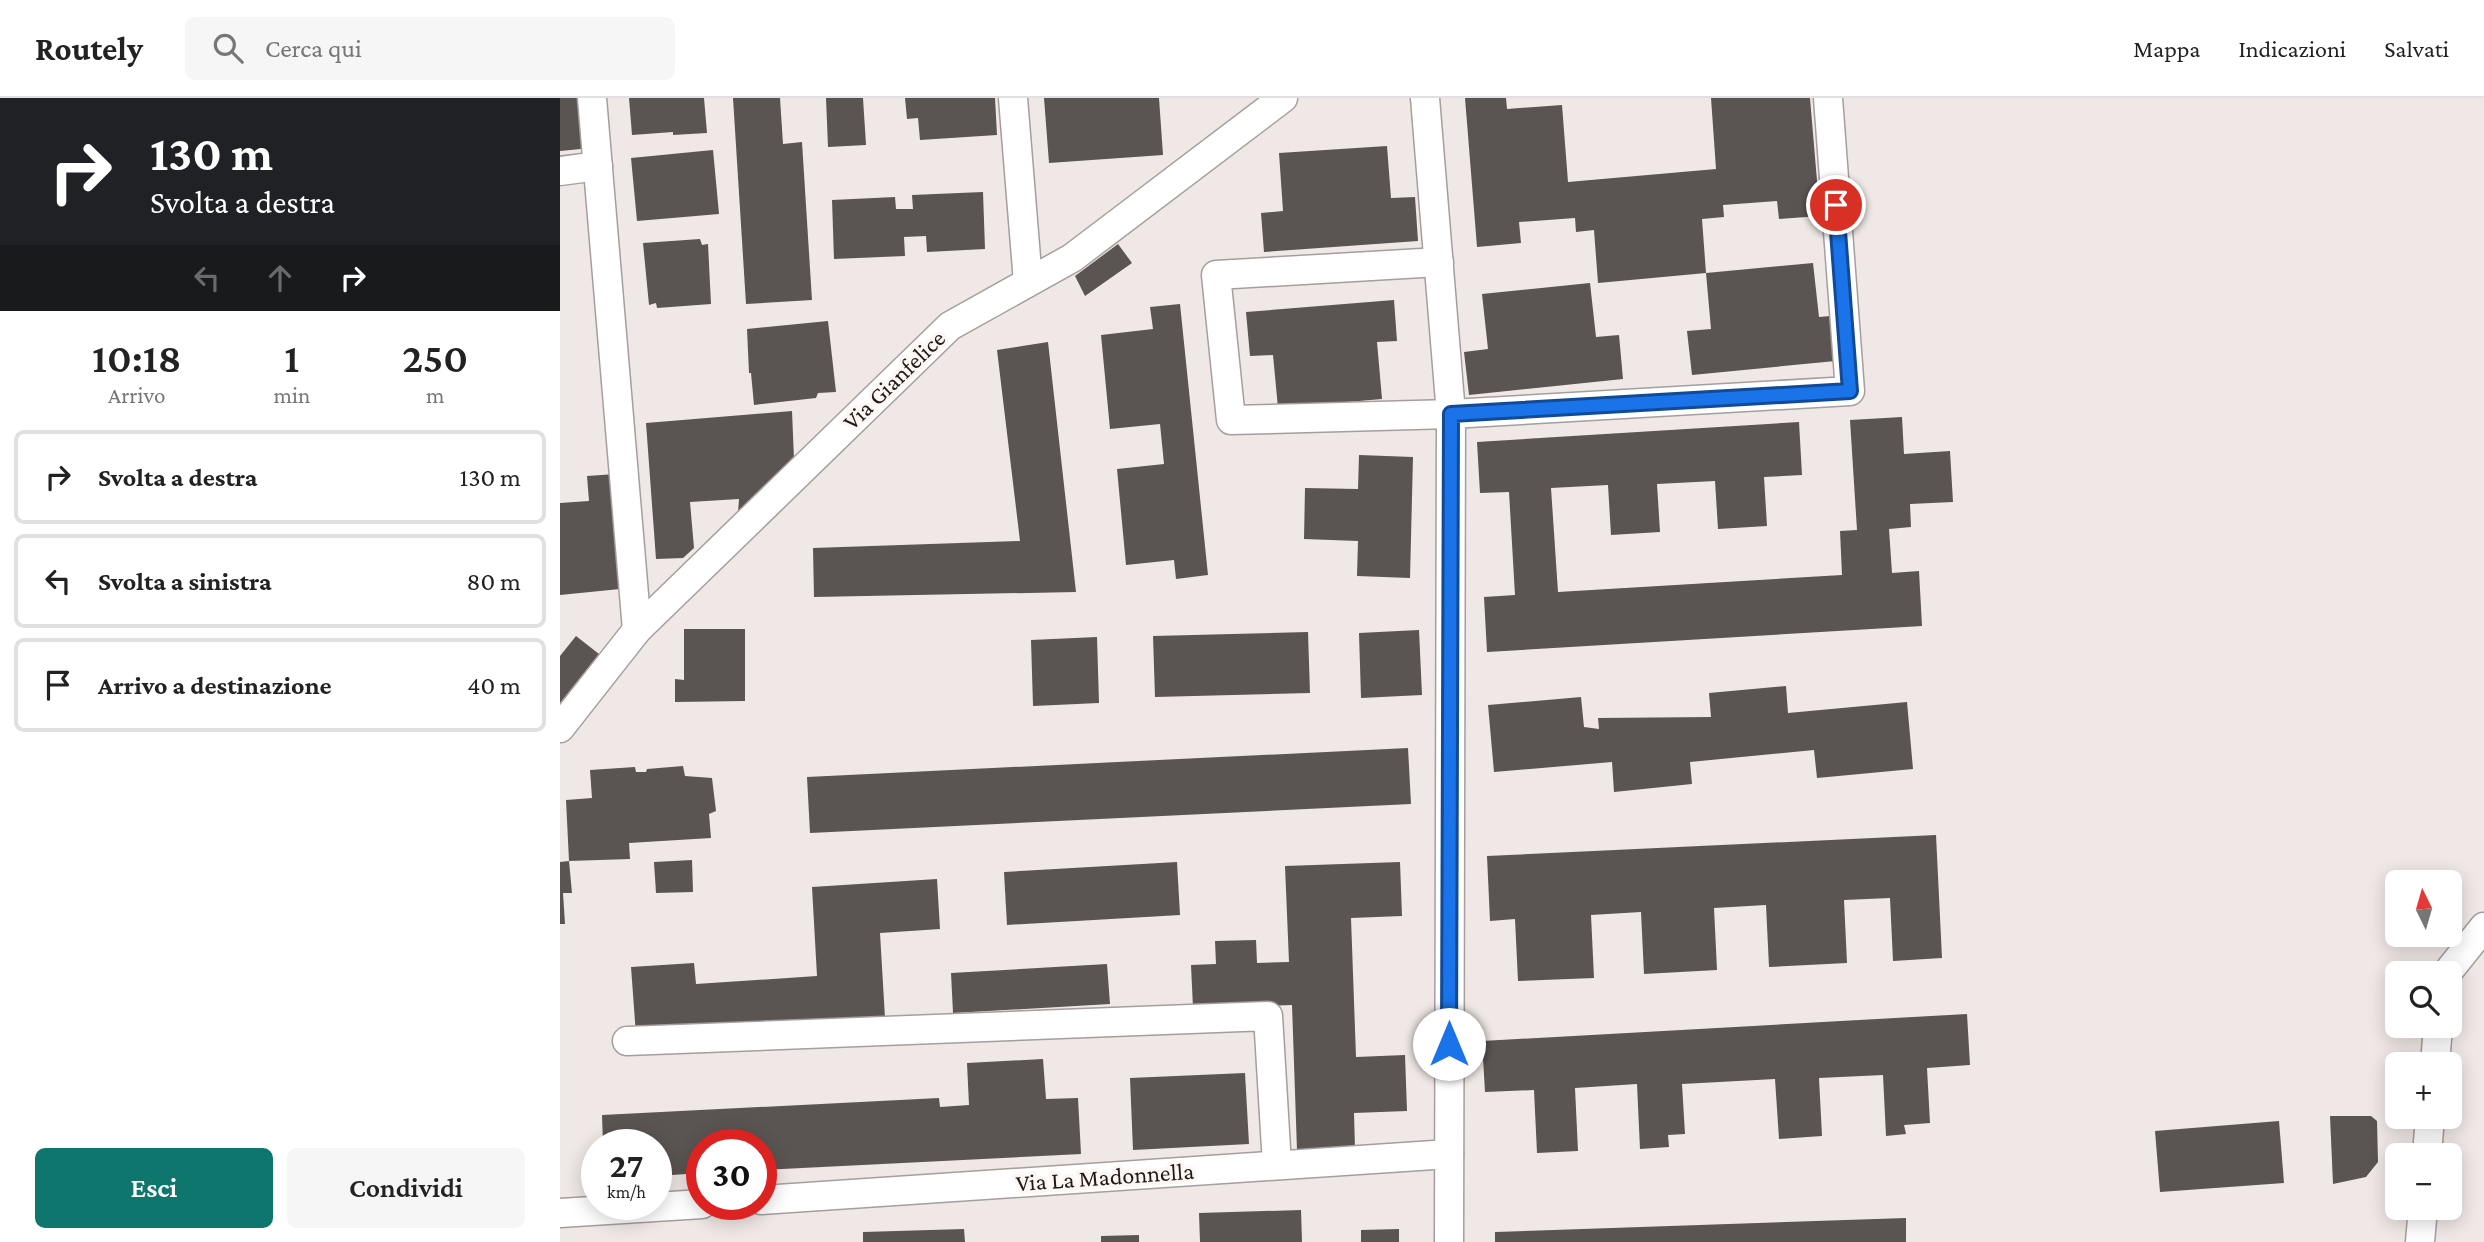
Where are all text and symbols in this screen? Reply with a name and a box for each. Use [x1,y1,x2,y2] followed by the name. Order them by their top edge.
[185,17,675,80] search box
[209,29,247,67] icon: search
[35,30,143,67] text: Routely
[265,34,362,63] text: Cerca qui
[2133,35,2200,62] text: Mappa
[2238,35,2346,62] text: Indicazioni
[2384,35,2449,62] text: Salvati
[35,126,126,217] icon: right
[150,126,273,181] text: 130 m
[1806,175,1866,235] pin
[150,184,335,220] text: Svolta a destra
[1817,186,1855,224] icon: arrive
[188,259,226,297] icon: left
[261,259,299,297] icon: ahead
[334,259,372,297] icon: right
[837,324,950,435] street label: Via Gianfelice
[92,334,182,381] text: 10:18
[284,334,299,381] text: 1
[402,334,468,381] text: 250
[108,382,165,408] text: Arrivo
[273,382,310,408] text: min
[426,382,444,408] text: m
[39,458,77,496] icon: right
[98,463,257,492] text: Svolta a destra
[460,463,521,492] text: 130 m
[39,562,77,600] icon: left
[98,567,272,596] text: Svolta a sinistra
[467,567,521,596] text: 80 m
[39,666,77,704] icon: arrive
[98,671,332,700] text: Arrivo a destinazione
[467,671,521,700] text: 40 m
[2385,870,2462,947] north arrow
[2385,870,2462,1220] map controls
[2385,961,2462,1038] button: search
[1412,1007,1486,1081] position arrow
[2385,1052,2462,1129] button: +
[686,1129,777,1220] speed limit sign: 30
[2385,1143,2462,1220] button: −
[610,1146,643,1185] text: 27
[35,1148,273,1228] button: Esci
[287,1148,525,1228] button: Condividi
[1015,1157,1195,1196] street label: Via La Madonnella
[607,1182,646,1202] text: km/h

